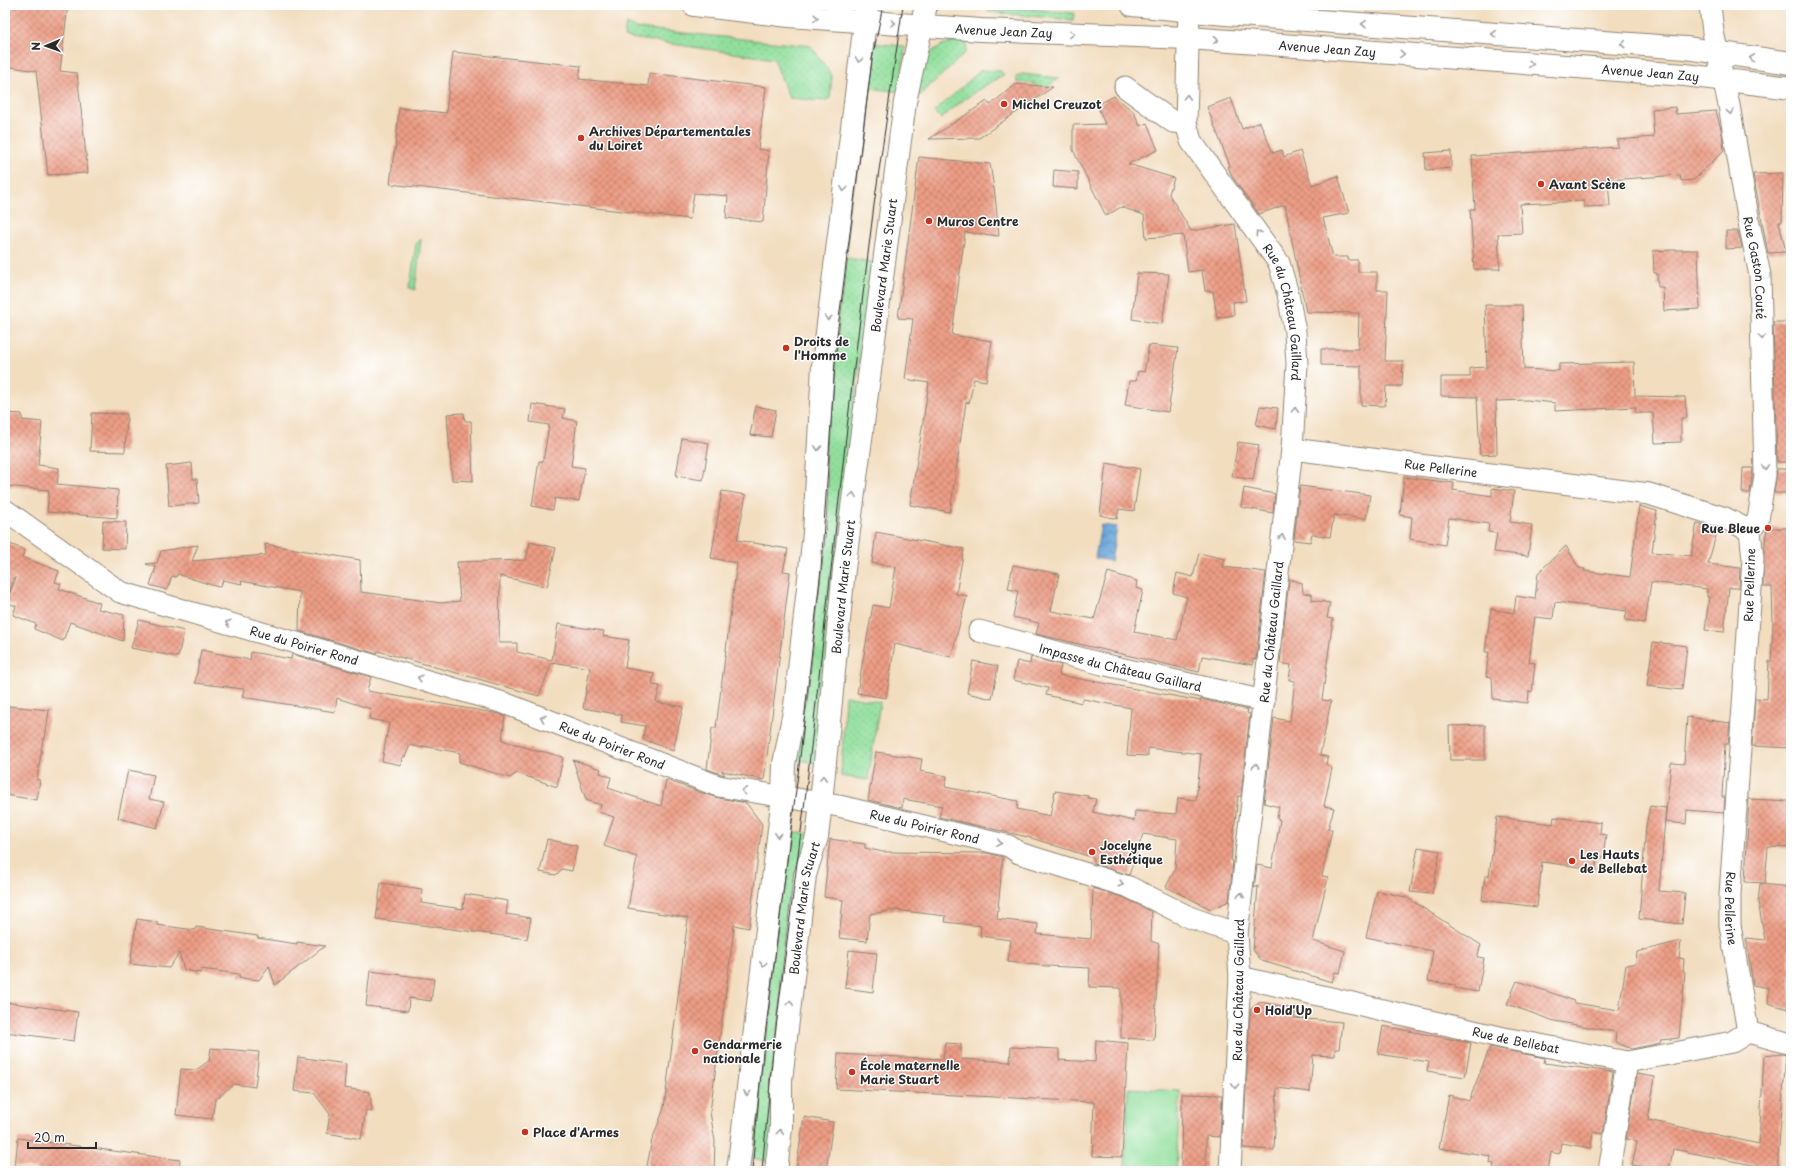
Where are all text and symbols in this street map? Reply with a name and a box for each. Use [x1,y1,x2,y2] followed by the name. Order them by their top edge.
[813,13,819,22] one-way arrow
[889,19,896,28] one-way arrow
[954,19,1053,42] street label: Avenue Jean Zay
[1361,20,1367,29] one-way arrow
[26,26,66,66] north arrow
[1069,29,1075,38] one-way arrow
[1491,29,1497,38] one-way arrow
[1213,36,1219,45] one-way arrow
[1278,36,1377,61] street label: Avenue Jean Zay
[1620,39,1626,48] one-way arrow
[27,41,44,51] text: N
[1399,49,1405,58] one-way arrow
[1749,54,1755,63] one-way arrow
[855,57,864,63] one-way arrow
[1528,59,1534,68] one-way arrow
[1601,60,1700,86] street label: Avenue Jean Zay
[1183,94,1191,100] one-way arrow
[1012,95,1102,113] place label: Michel Creuzot
[999,99,1009,109] marker: Michel Creuzot
[1726,109,1734,115] one-way arrow
[589,122,751,154] place label: Archives Départementales du Loiret
[576,133,586,143] marker: Archives Départementales du Loiret
[1549,175,1626,193] place label: Avant Scène
[1536,179,1546,189] marker: Avant Scène
[840,186,849,192] one-way arrow
[866,197,901,334] street label: Boulevard Marie Stuart
[937,212,1019,230] place label: Muros Centre
[1739,215,1770,320] street label: Rue Gaston Couté
[924,216,934,226] marker: Muros Centre
[1256,230,1263,237] one-way arrow
[1259,240,1306,382] street label: Rue du Château Gaillard
[824,315,833,321] one-way arrow
[794,332,849,364] place label: Droits de l'Homme
[1757,334,1766,340] one-way arrow
[781,343,791,353] marker: Droits de l'Homme
[1290,407,1299,413] one-way arrow
[814,445,823,451] one-way arrow
[1403,454,1478,481] street label: Rue Pellerine
[1761,464,1769,470] one-way arrow
[848,492,857,498] one-way arrow
[827,519,859,655] street label: Boulevard Marie Stuart
[1701,519,1760,537] place label: Rue Bleue
[1763,523,1773,533] marker: Rue Bleue
[1277,534,1286,540] one-way arrow
[1739,548,1759,622] street label: Rue Pellerine
[1255,560,1287,704] street label: Rue du Château Gaillard
[225,619,231,627] one-way arrow
[248,621,360,669] street label: Rue du Poirier Rond
[1037,639,1204,696] street label: Impasse du Château Gaillard
[417,674,424,683] one-way arrow
[540,715,547,723] one-way arrow
[557,716,668,774] street label: Rue du Poirier Rond
[1251,763,1260,769] one-way arrow
[819,775,828,781] one-way arrow
[741,787,747,796] one-way arrow
[868,805,981,848] street label: Rue du Poirier Rond
[774,832,783,838] one-way arrow
[1100,836,1163,868] place label: Jocelyne Esthétique
[784,839,824,976] street label: Boulevard Marie Stuart
[996,839,1002,847] one-way arrow
[1580,845,1648,877] place label: Les Hauts de Bellebat
[1087,847,1097,857] marker: Jocelyne Esthétique
[1567,856,1577,866] marker: Les Hauts de Bellebat
[1721,871,1742,946] street label: Rue Pellerine
[1118,879,1125,888] one-way arrow
[1237,892,1246,898] one-way arrow
[1228,918,1248,1061] street label: Rue du Château Gaillard
[758,961,767,967] one-way arrow
[785,1000,794,1006] one-way arrow
[1265,1001,1312,1019] place label: Hold'Up
[1252,1005,1262,1015] marker: Hold'Up
[1471,1022,1561,1058] street label: Rue de Bellebat
[703,1035,783,1067] place label: Gendarmerie nationale
[690,1046,700,1056] marker: Gendarmerie nationale
[860,1056,960,1088] place label: École maternelle Marie Stuart
[847,1067,857,1077] marker: École maternelle Marie Stuart
[1230,1083,1239,1089] one-way arrow
[743,1090,752,1096] one-way arrow
[533,1123,619,1141] place label: Place d'Armes
[28,1124,96,1150] scale bar
[520,1127,530,1137] marker: Place d'Armes
[34,1128,65,1146] text: 20 m
[776,1129,785,1135] one-way arrow

